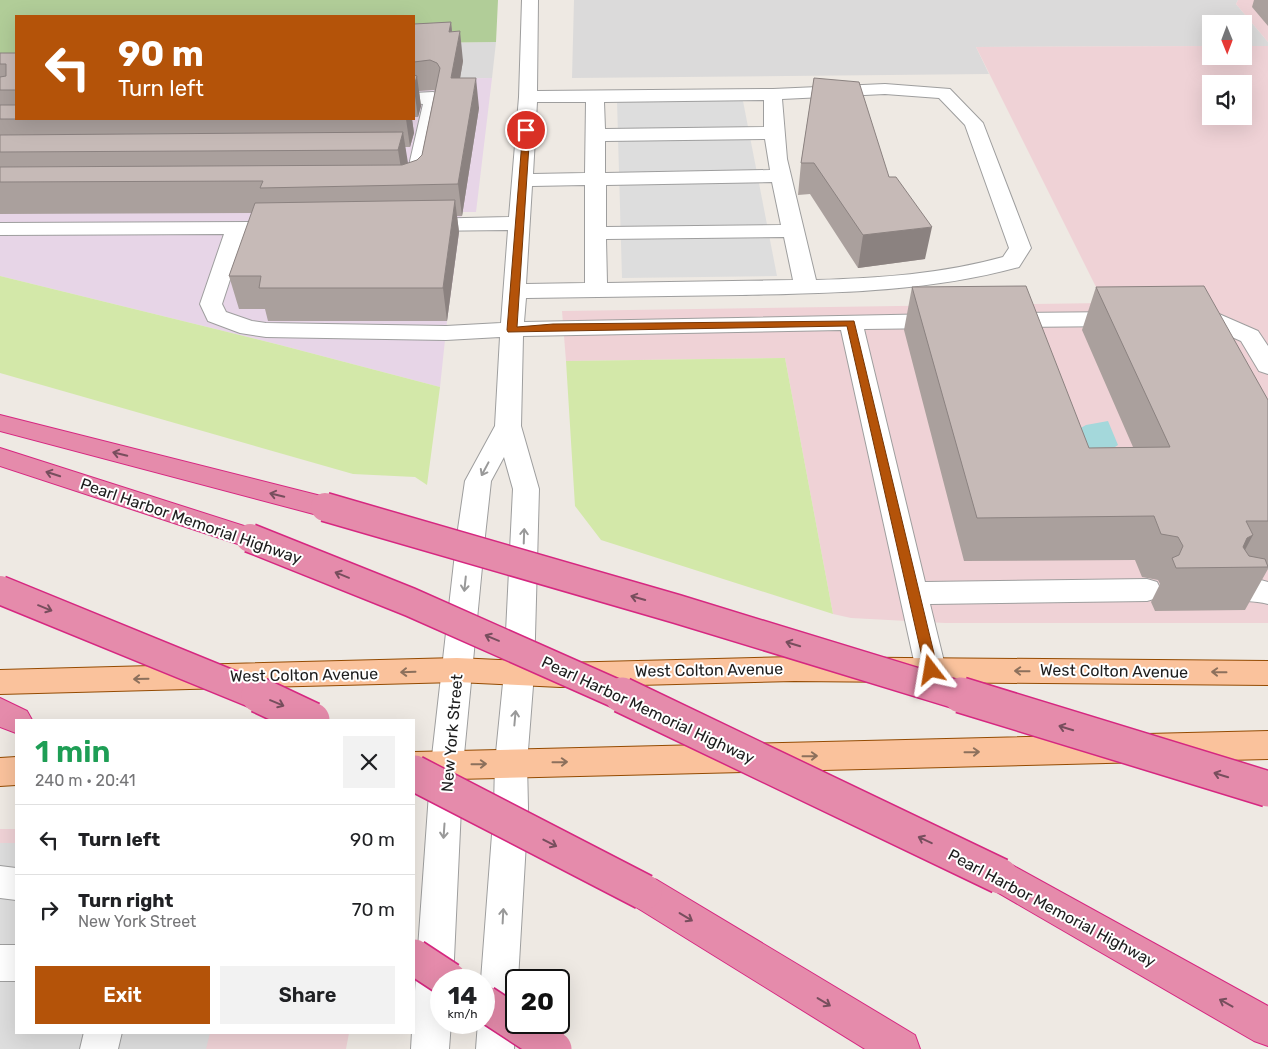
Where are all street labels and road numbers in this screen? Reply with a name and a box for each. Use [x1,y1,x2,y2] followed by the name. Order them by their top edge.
[78,474,304,568] street label: Pearl Harbor Memorial Highway
[539,652,758,768] street label: Pearl Harbor Memorial Highway
[635,659,783,681] street label: West Colton Avenue
[1040,660,1188,682] street label: West Colton Avenue
[230,664,378,686] street label: West Colton Avenue
[437,673,467,793] street label: New York Street
[945,845,1159,971] street label: Pearl Harbor Memorial Highway

